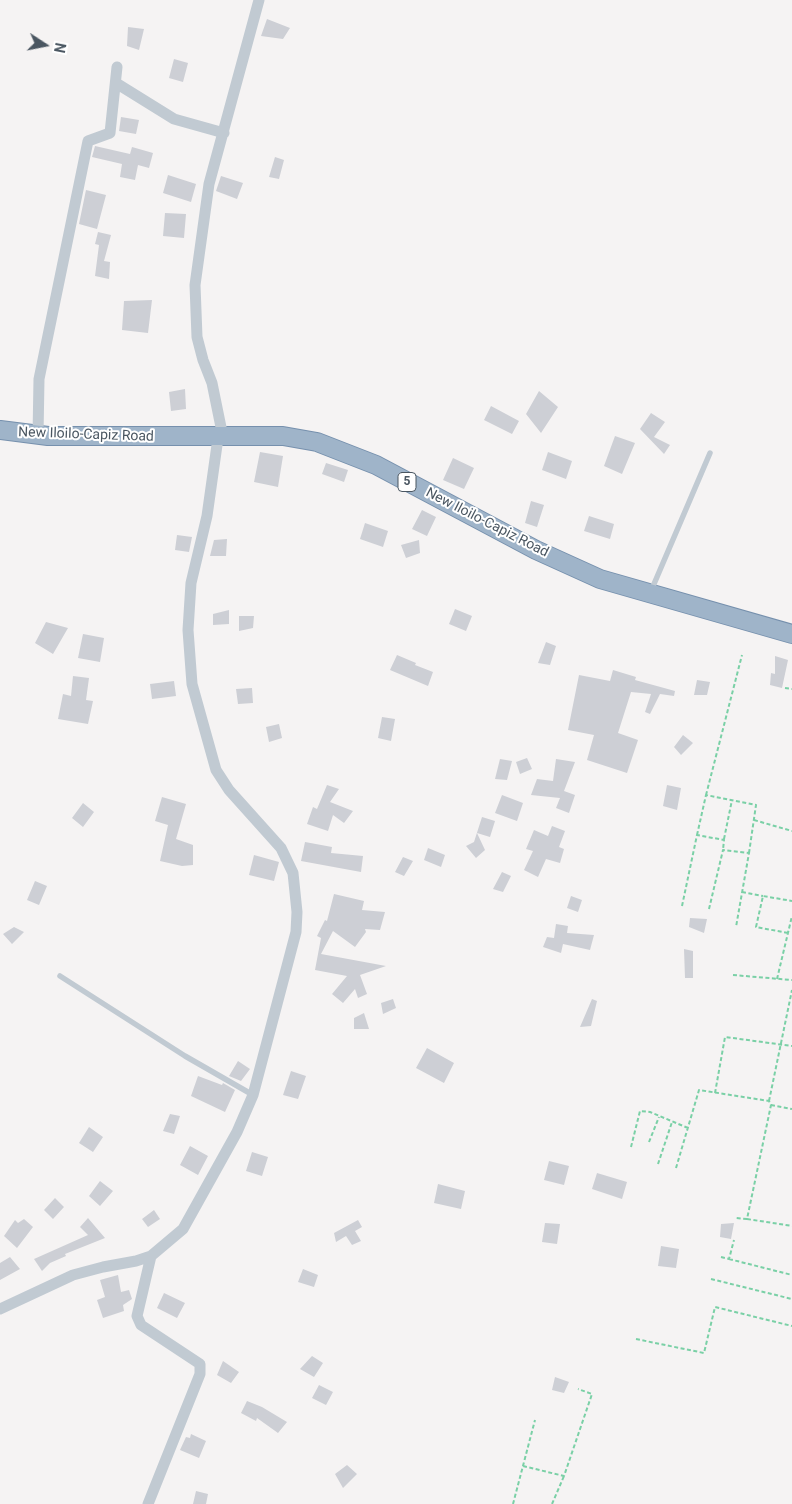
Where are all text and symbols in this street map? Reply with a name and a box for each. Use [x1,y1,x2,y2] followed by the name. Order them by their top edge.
[20,20,70,70] north arrow
[51,41,69,54] text: N
[18,424,154,446] street label: New Iloilo-Capiz Road
[398,472,416,492] road number: 5
[423,485,551,561] street label: New Iloilo-Capiz Road

